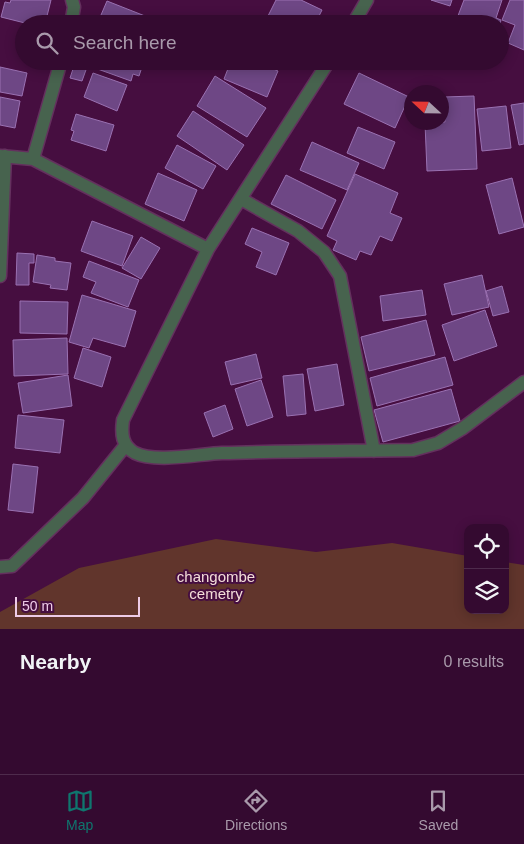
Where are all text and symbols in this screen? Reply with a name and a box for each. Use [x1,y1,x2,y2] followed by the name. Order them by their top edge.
[15,15,509,70] search box
[33,29,61,57] icon: search
[73,32,177,53] text: Search here
[404,85,449,130] north arrow
[464,524,509,614] map controls
[464,524,509,569] button: locate
[177,568,255,602] park label: changombe cemetry
[464,569,509,614] button: layers
[15,594,140,617] scale bar
[22,598,53,614] text: 50 m
[20,650,91,673] text: Nearby
[444,653,504,670] text: 0 results
[66,787,94,833] tab: Map
[225,787,287,833] tab: Directions
[419,787,458,833] tab: Saved

